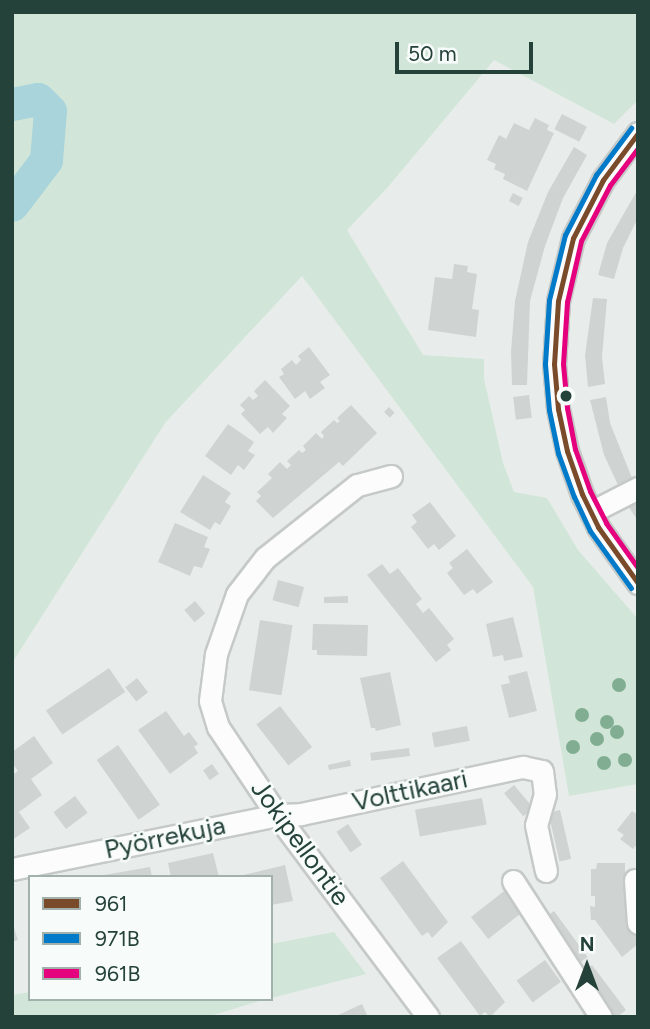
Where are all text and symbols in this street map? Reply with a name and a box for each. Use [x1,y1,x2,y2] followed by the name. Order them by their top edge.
[398,28,536,72] scale bar
[408,41,457,66] text: 50 m
[559,389,573,403] unlabelled marker
[349,764,471,818] street label: Volttikaari
[244,774,356,912] street label: Jokipellontie
[102,810,228,866] street label: Pyörrekuja
[28,875,273,1001] legend
[95,891,127,916] text: 961
[95,926,140,951] text: 971B
[552,931,622,1001] north arrow
[580,933,594,956] text: N
[95,961,140,986] text: 961B

